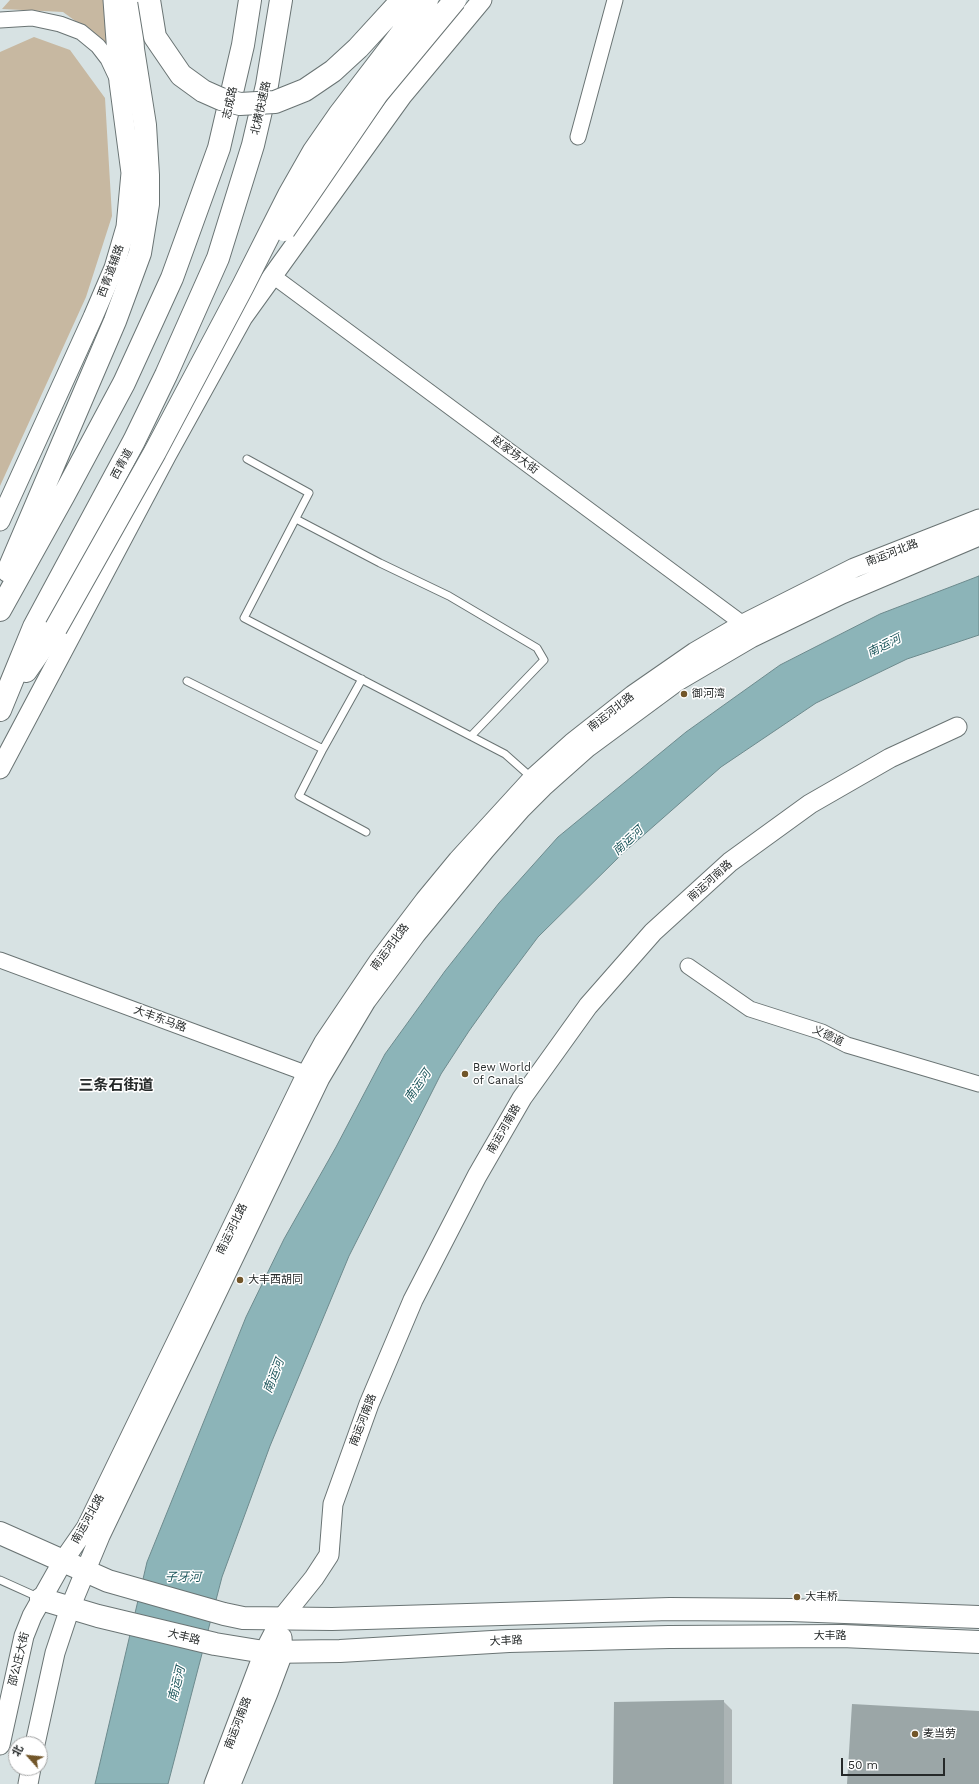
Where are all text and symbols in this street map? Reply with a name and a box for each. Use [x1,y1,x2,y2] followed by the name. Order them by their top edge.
[248,80,274,136] street label: 北横快速路
[220,85,240,121] street label: 志成路
[95,243,127,299] street label: 西青道辅路
[489,433,541,477] street label: 赵家场大街
[108,446,136,482] street label: 西青道
[864,537,920,569] street label: 南运河北路
[865,631,903,661] water label: 南运河
[692,687,725,701] place label: 御河湾
[679,689,689,699] marker: 御河湾
[585,690,637,734] street label: 南运河北路
[610,823,646,859] water label: 南运河
[685,858,735,904] street label: 南运河南路
[368,921,412,973] street label: 南运河北路
[132,1003,188,1035] street label: 大丰东马路
[810,1023,846,1049] street label: 义德道
[473,1061,531,1087] place label: Bew World of Canals
[402,1067,434,1105] water label: 南运河
[460,1069,470,1079] marker: Bew World of Canals
[79,1077,153,1095] district label: 三条石街道
[485,1102,523,1156] street label: 南运河南路
[214,1201,250,1257] street label: 南运河北路
[248,1273,303,1287] place label: 大丰西胡同
[235,1275,245,1285] marker: 大丰西胡同
[261,1357,287,1395] water label: 南运河
[347,1392,379,1448] street label: 南运河南路
[69,1492,107,1546] street label: 南运河北路
[165,1570,201,1584] water label: 子牙河
[805,1590,838,1604] place label: 大丰桥
[792,1592,802,1602] marker: 大丰桥
[166,1627,202,1647] street label: 大丰路
[814,1629,846,1643] street label: 大丰路
[6,1631,32,1687] street label: 邵公庄大街
[489,1634,523,1648] street label: 大丰路
[166,1665,188,1703] water label: 南运河
[222,1695,254,1751] street label: 南运河南路
[923,1727,956,1741] place label: 麦当劳
[910,1729,920,1739] marker: 麦当劳
[8,1736,48,1776] north arrow
[9,1743,26,1759] text: 北
[843,1750,947,1776] scale bar
[848,1758,878,1772] text: 50 m

